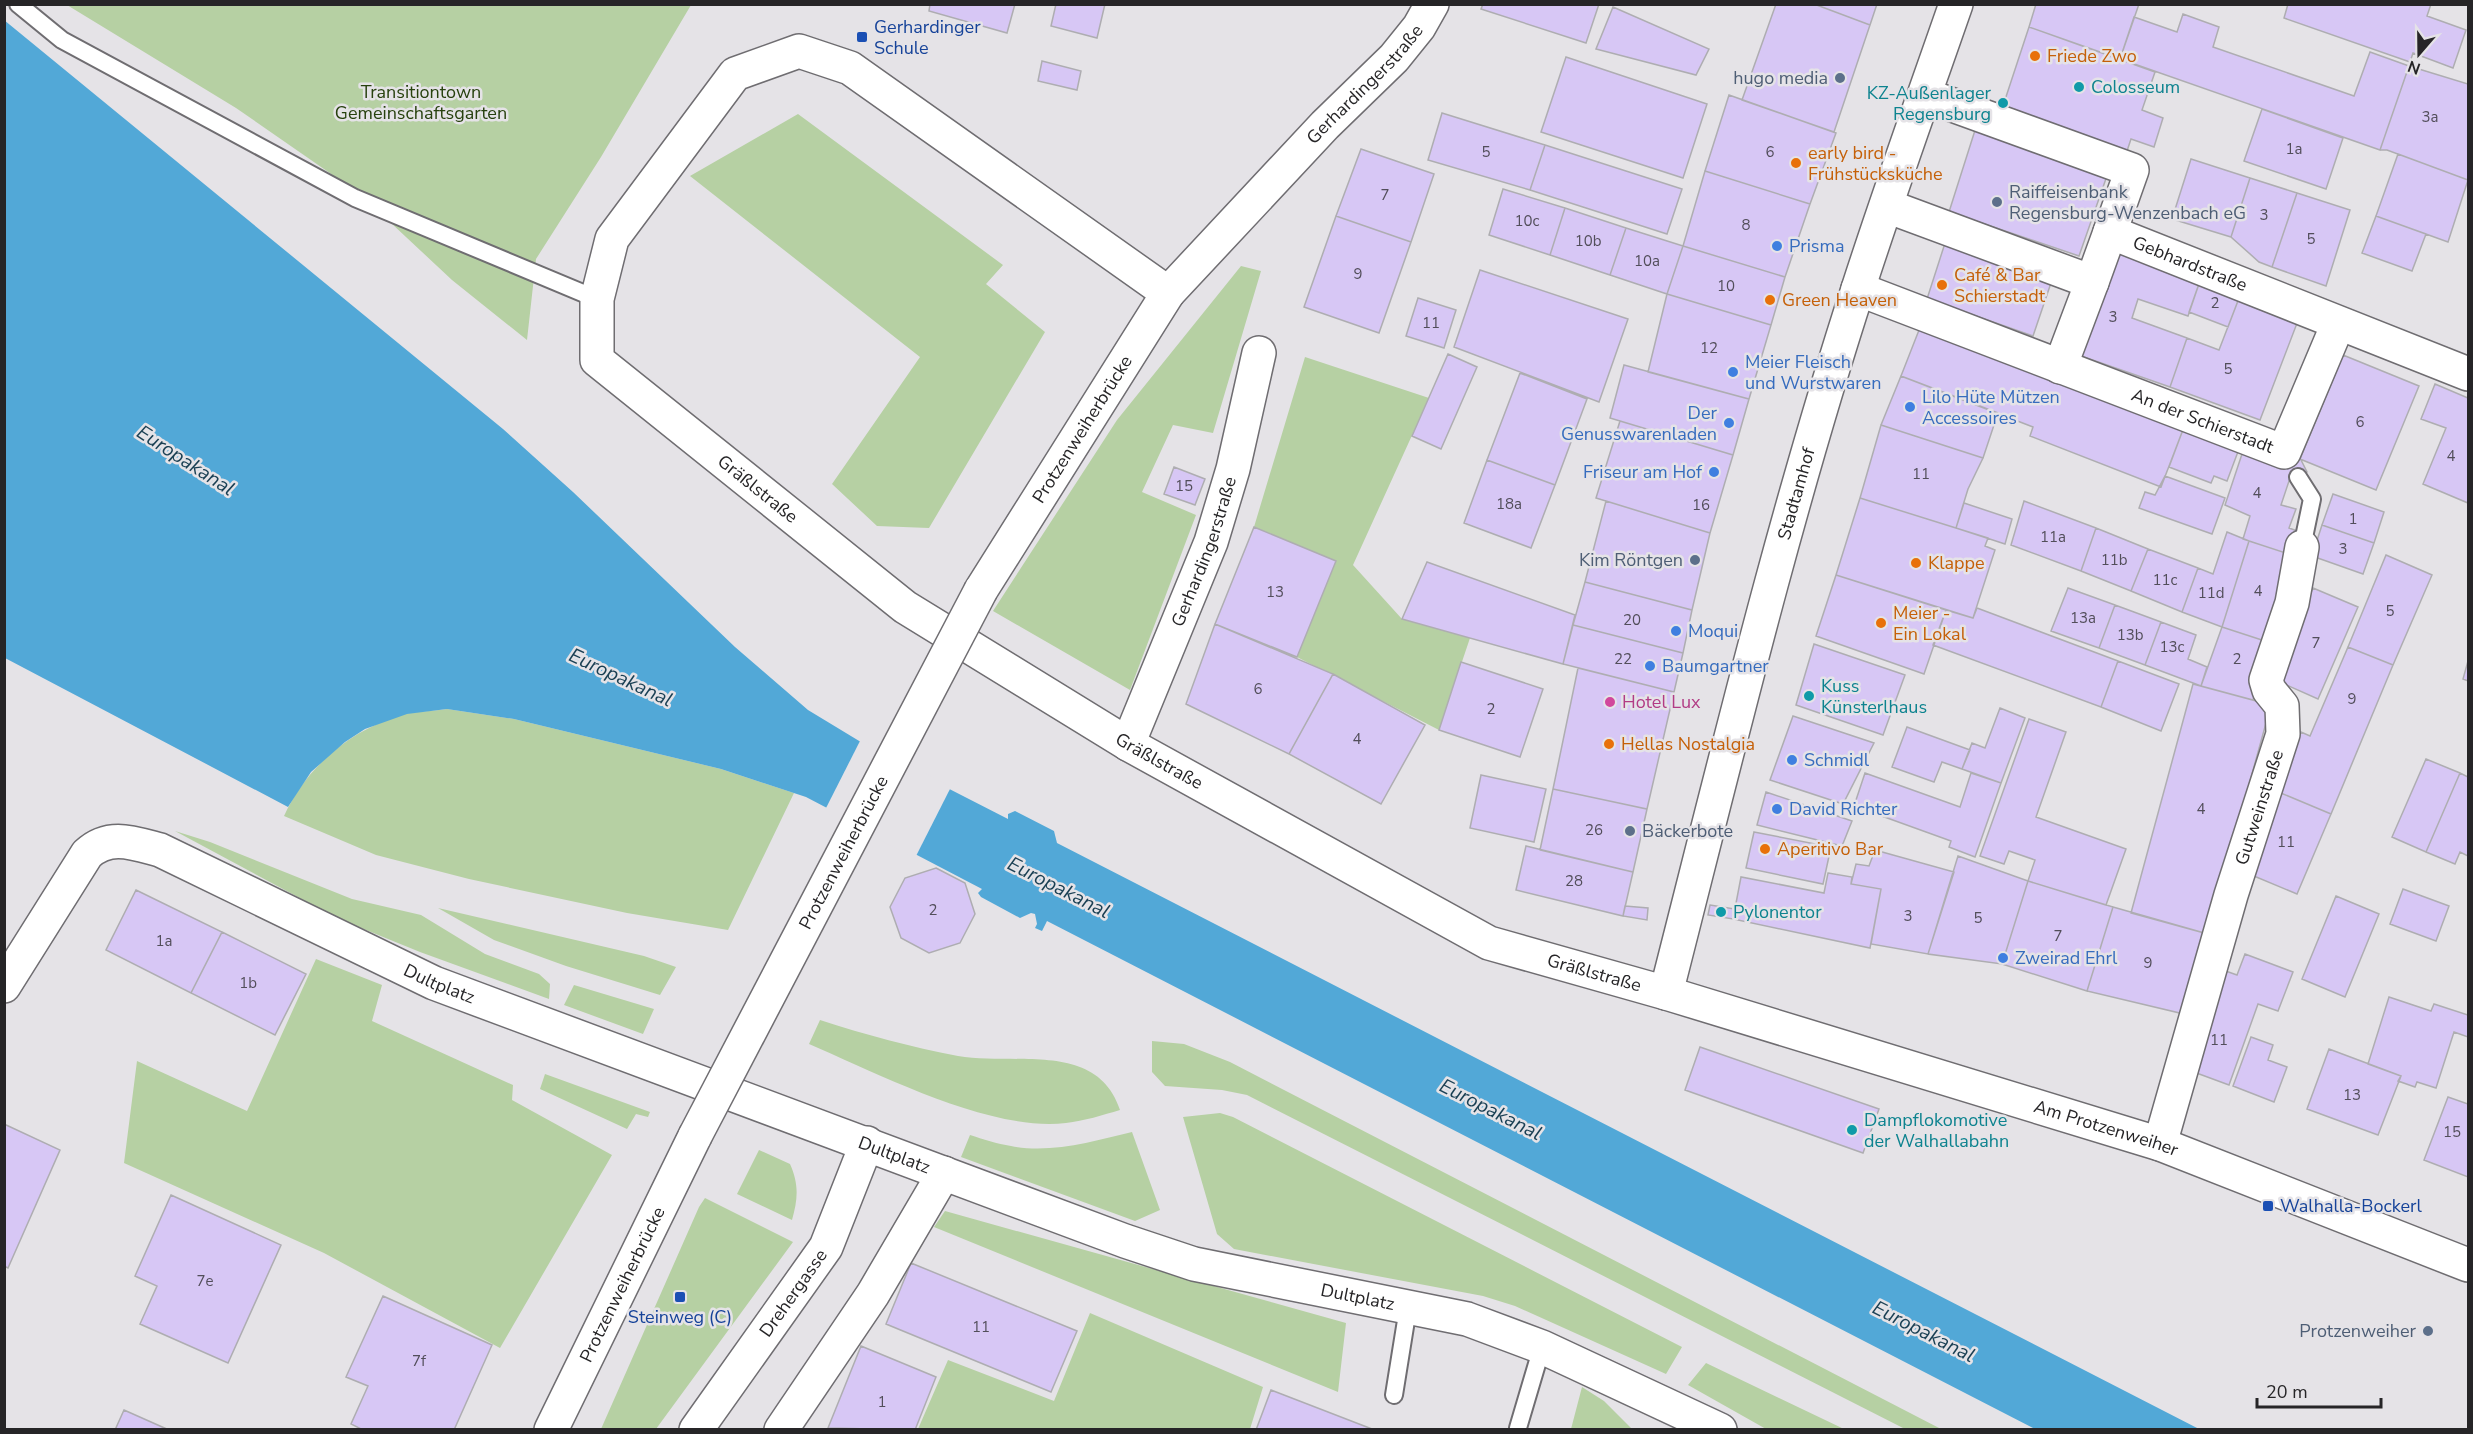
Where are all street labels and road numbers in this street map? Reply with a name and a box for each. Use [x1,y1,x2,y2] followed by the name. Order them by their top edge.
[1301,19,1428,149] street label: Gerhardingerstraße
[2129,230,2251,297] street label: Gebhardstraße
[1027,351,1138,508] street label: Protzenweiherbrücke
[2128,383,2278,459] street label: An der Schierstadt
[1772,444,1821,543] street label: Stadtamhof
[712,449,803,529] street label: Gräßlstraße
[1166,474,1242,630] street label: Gerhardingerstraße
[1111,727,1207,795] street label: Gräßlstraße
[2229,747,2289,868] street label: Gutweinstraße
[793,771,894,934] street label: Protzenweiherbrücke
[1544,948,1644,997] street label: Gräßlstraße
[400,958,478,1009] street label: Dultplatz
[2031,1094,2182,1162] street label: Am Protzenweiher
[855,1130,934,1179] street label: Dultplatz
[574,1203,671,1366] street label: Protzenweiherbrücke
[754,1244,833,1342] street label: Drehergasse
[1318,1278,1397,1316] street label: Dultplatz

